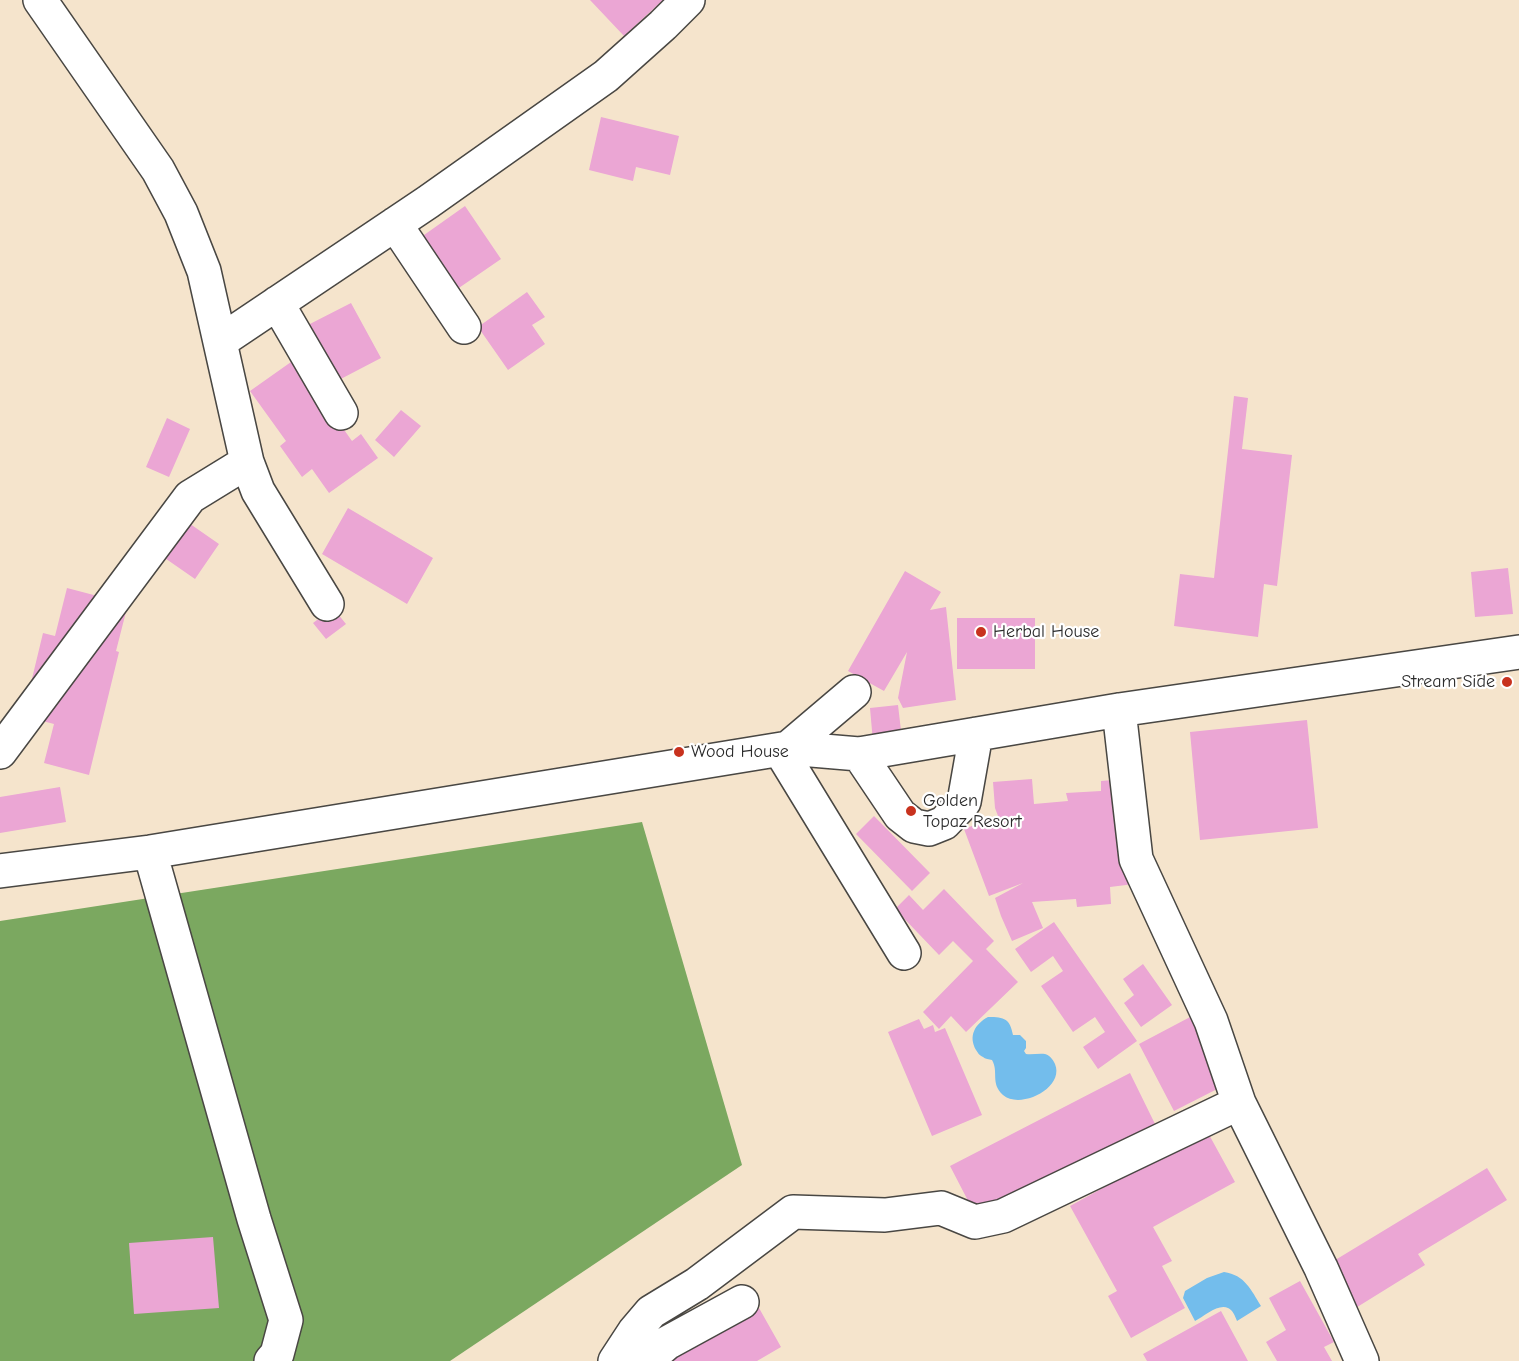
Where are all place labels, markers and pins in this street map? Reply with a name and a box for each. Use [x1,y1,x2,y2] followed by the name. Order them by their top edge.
[993,621,1099,643] place label: Herbal House
[974,625,988,639] marker: Herbal House
[1401,671,1495,693] place label: Stream Side
[1500,675,1514,689] marker: Stream Side
[691,741,789,763] place label: Wood House
[672,745,686,759] marker: Wood House
[923,790,1022,832] place label: Golden Topaz Resort
[904,804,918,818] marker: Golden Topaz Resort

